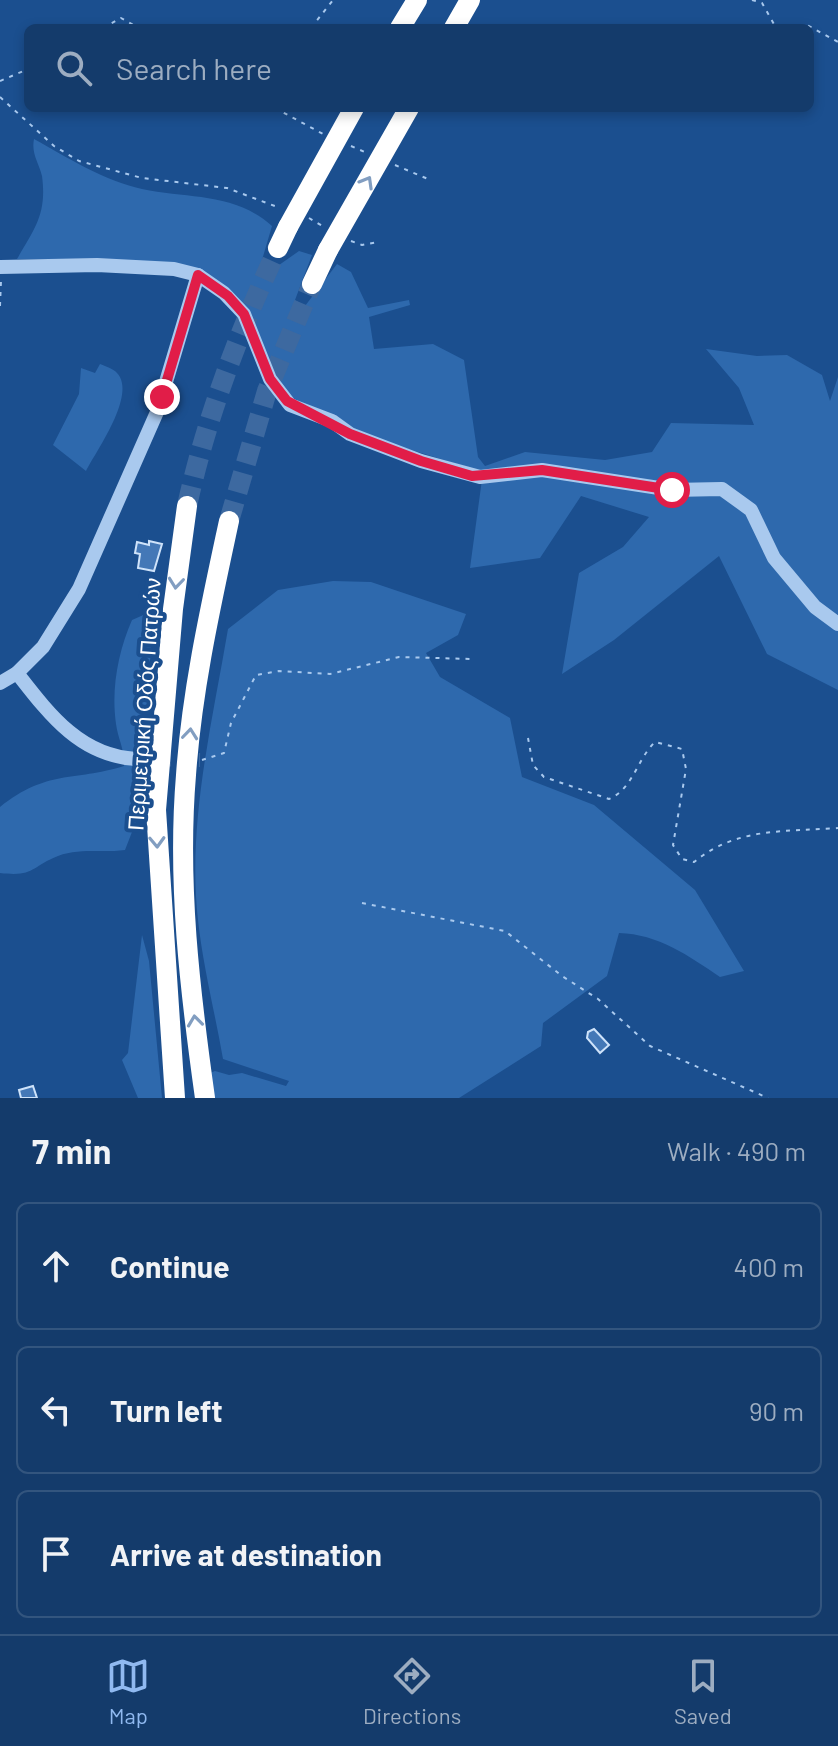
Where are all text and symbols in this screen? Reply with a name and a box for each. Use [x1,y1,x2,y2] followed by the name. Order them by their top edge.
[24,24,814,112] search box
[52,46,96,90] icon: search
[116,50,272,86] text: Search here
[357,176,372,191] one-way arrow
[144,379,180,415] route end
[654,472,690,508] route start
[121,577,166,831] street label: Περιμετρική Οδός Πατρών
[167,577,184,590] one-way arrow
[181,727,198,740] one-way arrow
[148,836,165,849] one-way arrow
[186,1014,203,1027] one-way arrow
[32,1130,111,1171] text: 7 min
[667,1135,806,1166] text: Walk · 490 m
[34,1244,78,1288] icon: ahead
[110,1248,230,1284] text: Continue
[734,1251,804,1282] text: 400 m
[34,1388,78,1432] icon: left
[110,1392,223,1428] text: Turn left
[749,1395,804,1426] text: 90 m
[34,1532,78,1576] icon: arrive
[110,1536,382,1572] text: Arrive at destination
[106,1654,150,1728] tab: Map
[363,1654,461,1728] tab: Directions
[674,1654,732,1728] tab: Saved

